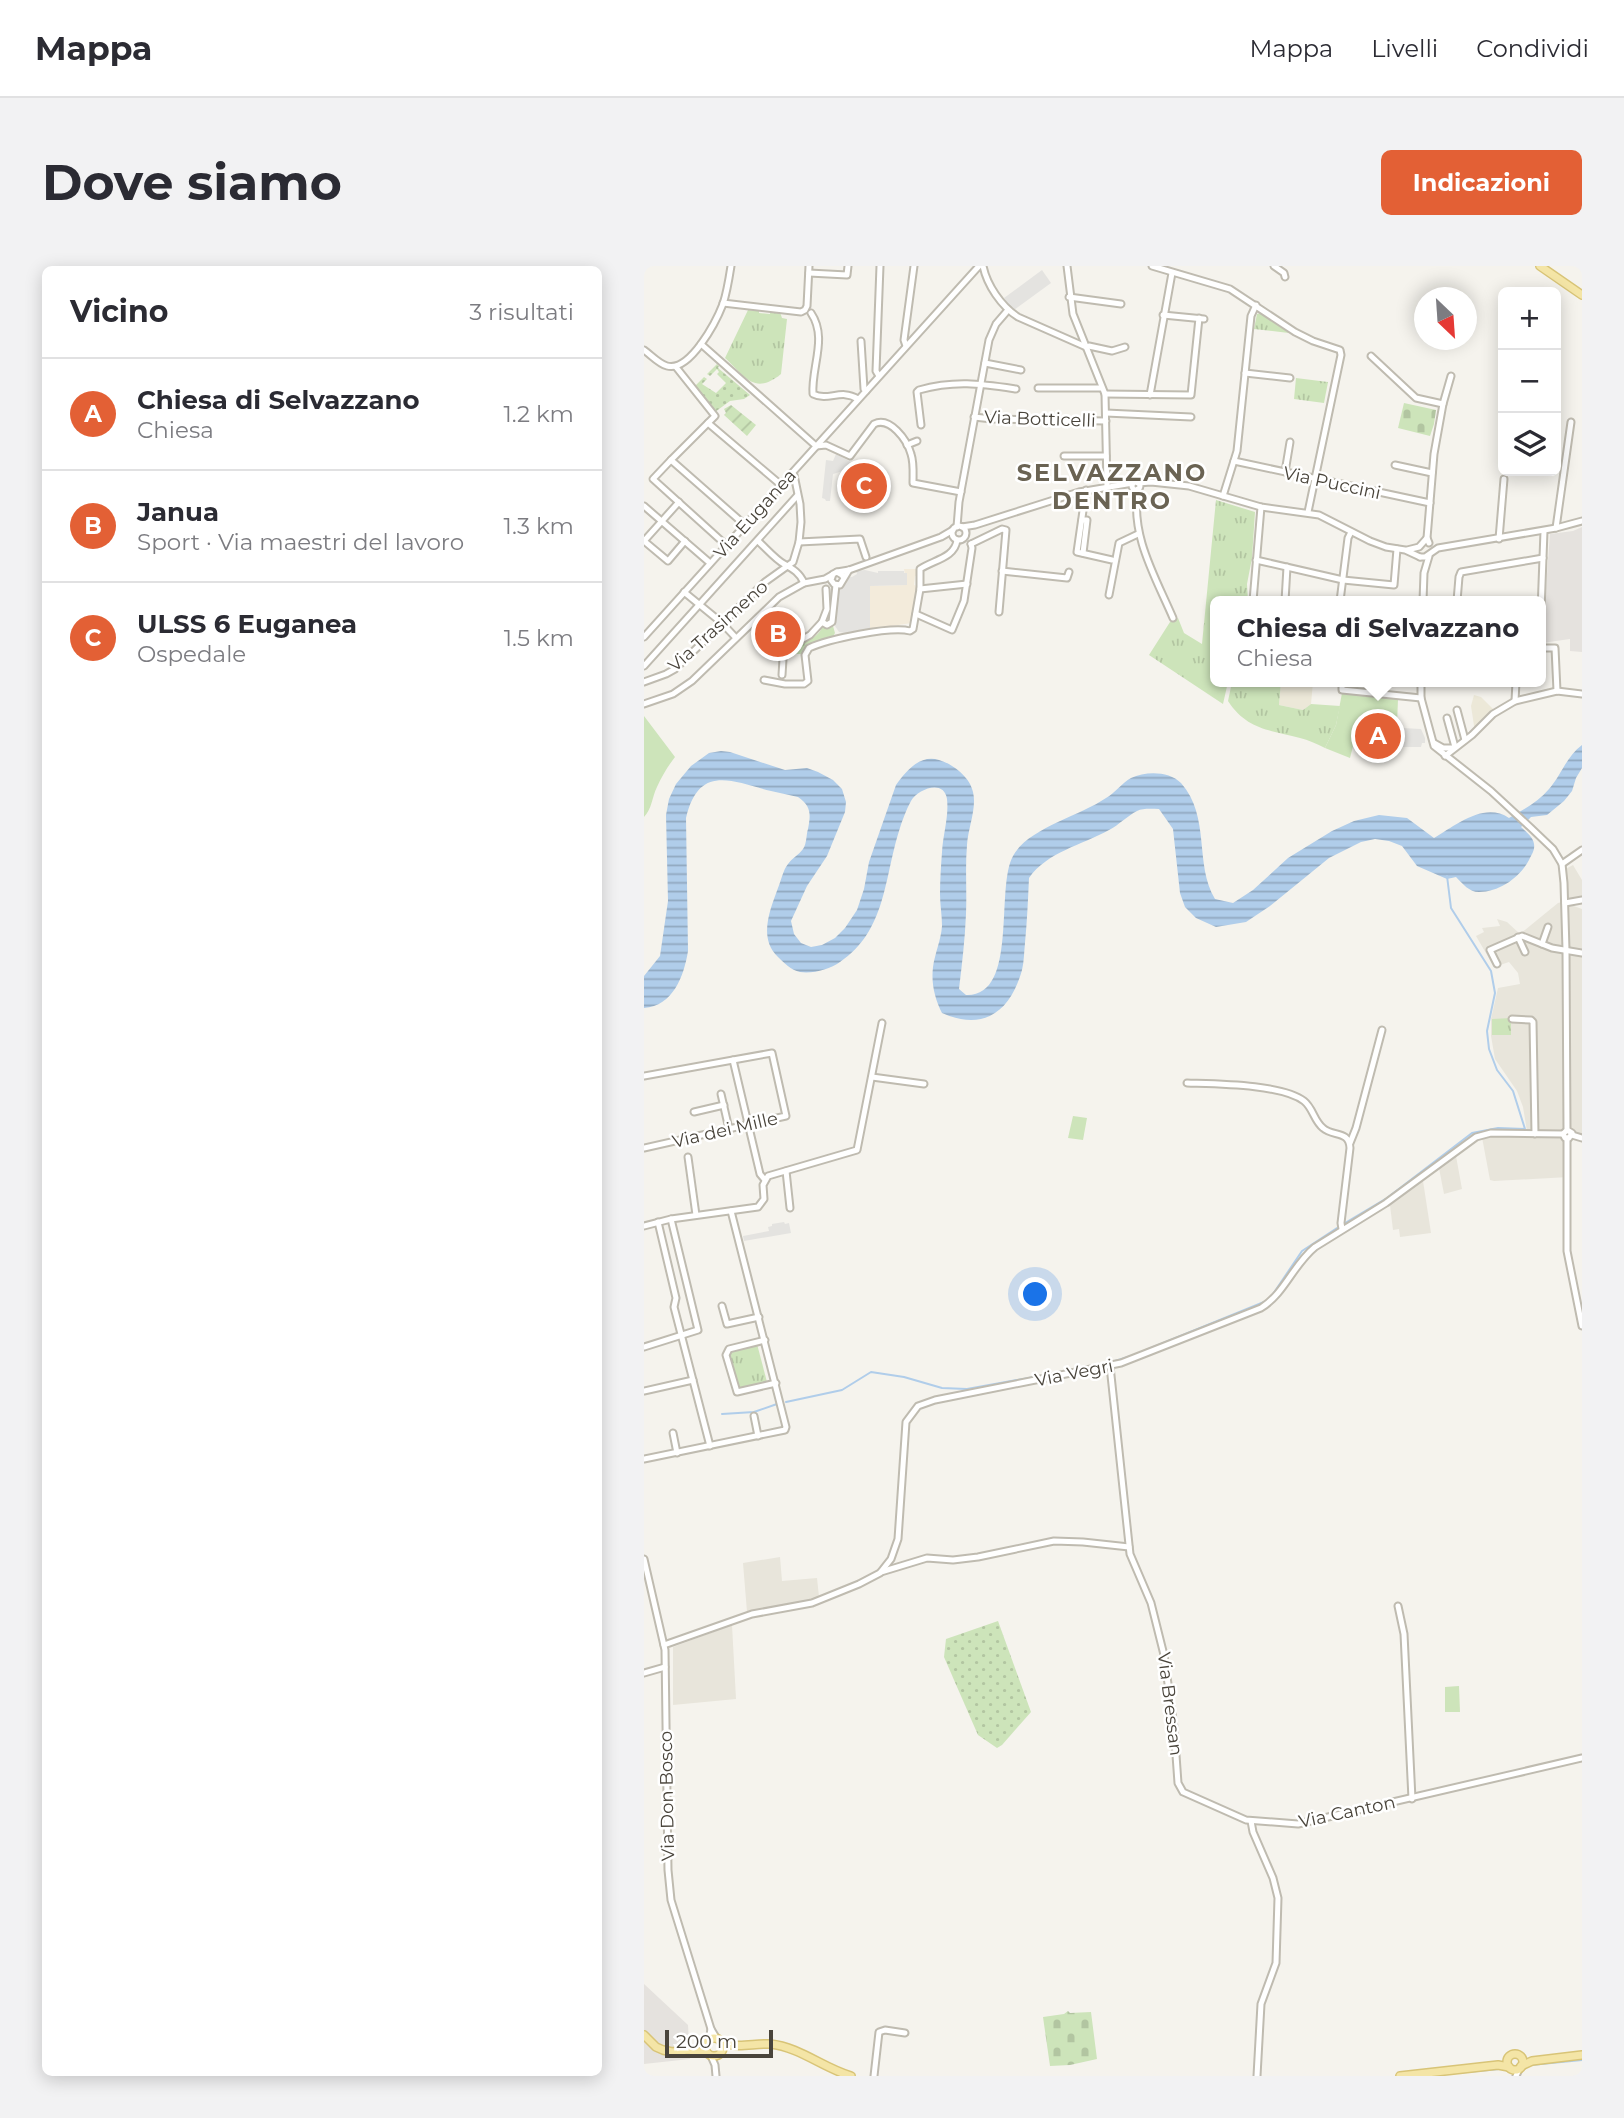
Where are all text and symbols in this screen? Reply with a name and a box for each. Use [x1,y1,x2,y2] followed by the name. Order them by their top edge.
[35,28,152,68] text: Mappa
[1250,34,1333,63] text: Mappa
[1371,34,1438,63] text: Livelli
[1476,34,1589,63] text: Condividi
[1381,150,1582,215] button: Indicazioni
[42,153,342,212] text: Dove siamo
[1414,287,1477,350] north arrow
[1498,287,1561,476] map controls
[1498,287,1561,350] button: +
[70,293,168,330] text: Vicino
[469,298,574,326] text: 3 risultati
[1498,350,1561,413] button: −
[137,384,420,416] text: Chiesa di Selvazzano
[84,400,102,428] text: A
[504,400,574,428] text: 1.2 km
[984,406,1096,432] street label: Via Botticelli
[1498,413,1561,476] button: layers
[137,416,214,444] text: Chiesa
[1017,458,1207,515] district label: SELVAZZANO DENTRO
[841,460,887,512] pin: C
[1281,462,1383,504] street label: Via Puccini
[709,465,801,563] street label: Via Euganea
[137,496,219,528] text: Janua
[84,512,102,540] text: B
[504,512,574,540] text: 1.3 km
[137,528,464,556] text: Sport · Via maestri del lavoro
[664,575,772,677] street label: Via Trasimeno
[1210,596,1546,687] popup
[137,608,357,640] text: ULSS 6 Euganea
[755,608,801,660] pin: B
[1237,612,1519,644] text: Chiesa di Selvazzano
[85,624,101,652] text: C
[504,624,574,652] text: 1.5 km
[137,640,246,668] text: Ospedale
[1237,644,1313,672] text: Chiesa
[1355,710,1401,762] pin: A
[670,1107,780,1153] street label: Via dei Mille
[1018,1277,1052,1311] your location
[1033,1355,1115,1391] street label: Via Vegri
[1153,1651,1187,1757] street label: Via Bressan
[655,1731,679,1861] street label: Via Don Bosco
[1297,1791,1397,1833] street label: Via Canton
[665,2027,774,2059] scale bar
[676,2030,737,2053] text: 200 m

